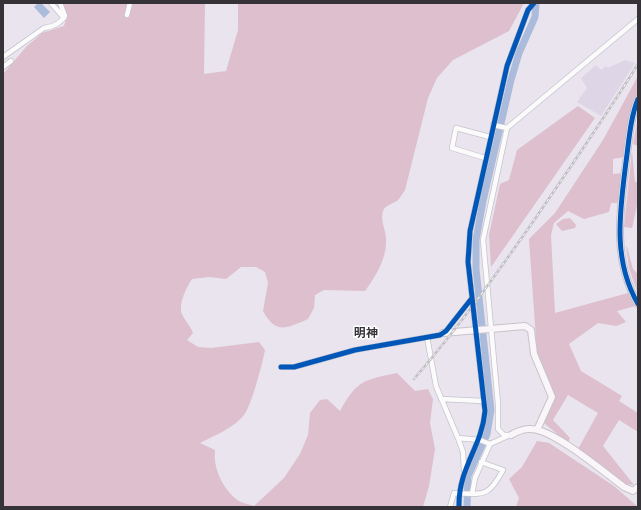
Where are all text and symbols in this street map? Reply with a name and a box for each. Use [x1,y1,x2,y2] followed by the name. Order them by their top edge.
[354,326,378,340] district label: 明神

